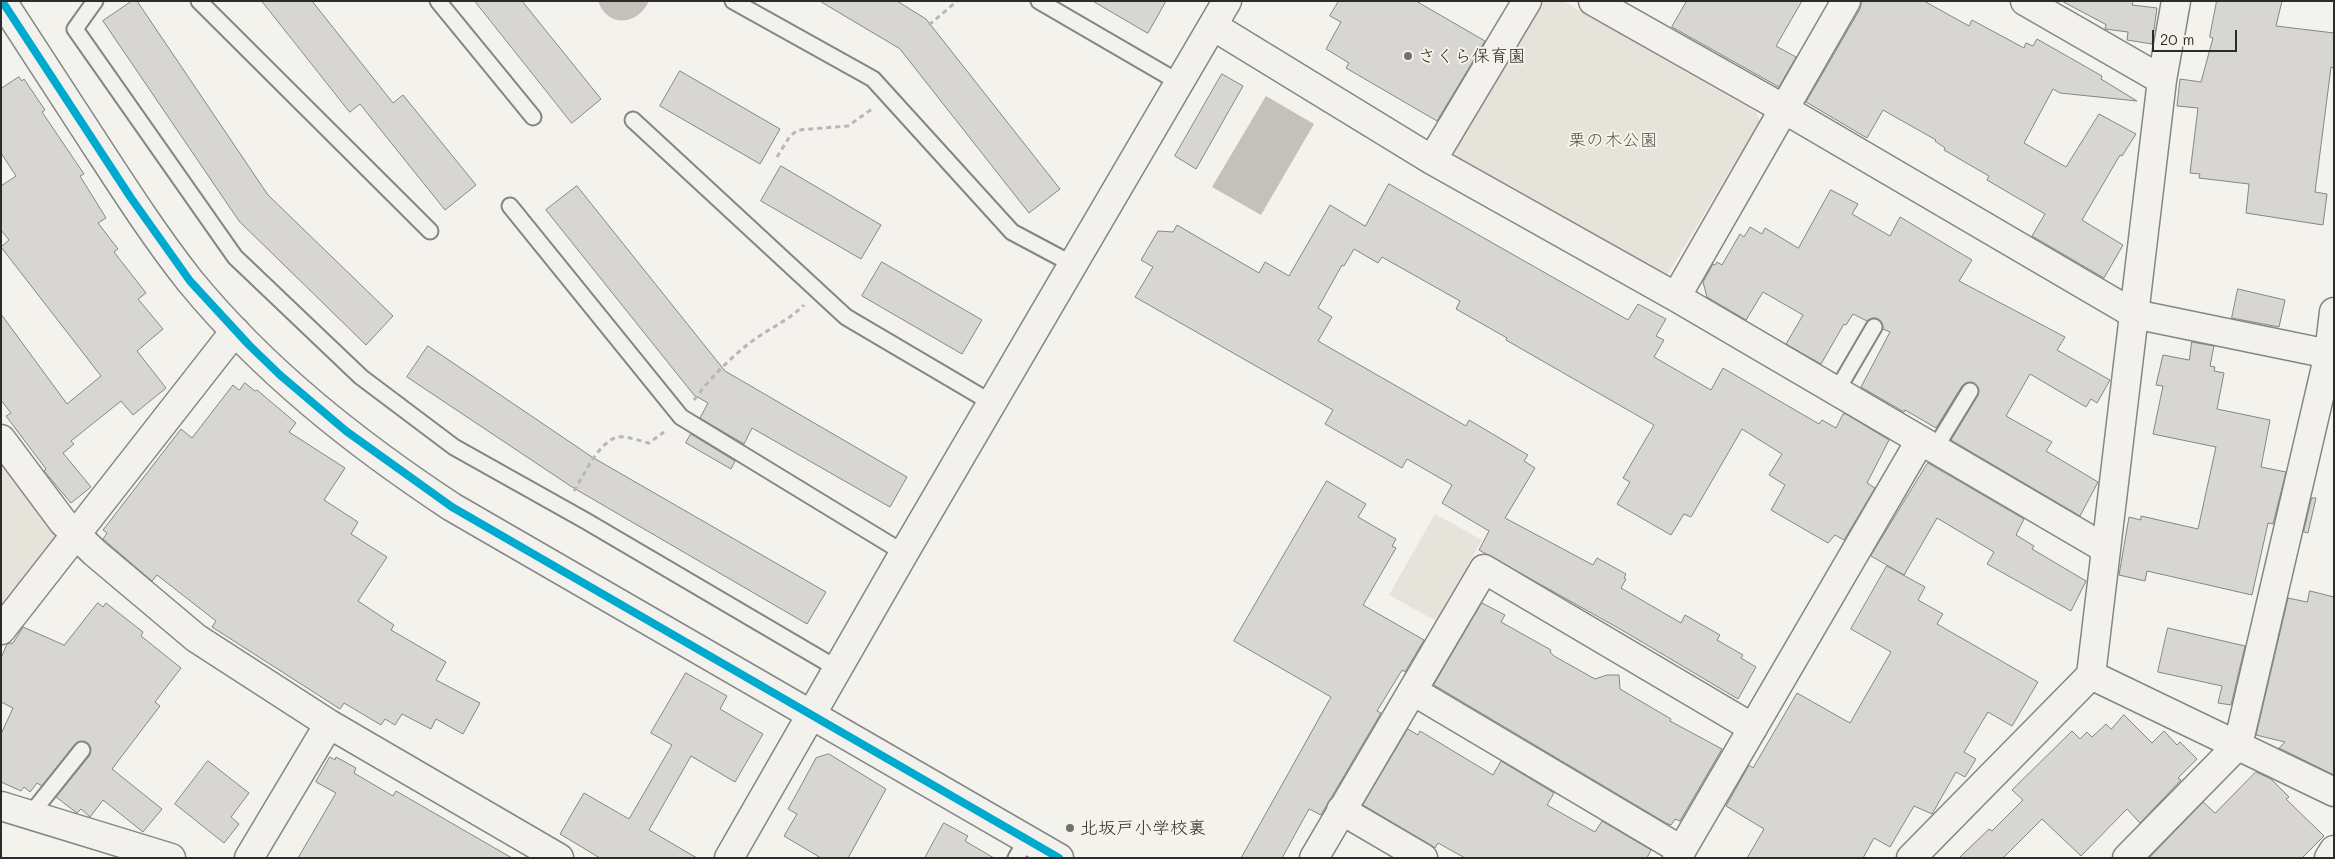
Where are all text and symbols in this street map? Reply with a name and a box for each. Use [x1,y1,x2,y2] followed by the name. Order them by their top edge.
[2155,20,2240,52] scale bar
[2160,29,2194,49] text: 20 m
[1418,45,1526,67] place label: さくら保育園
[1402,50,1414,62] marker: さくら保育園
[1568,129,1658,151] park label: 栗の木公園
[1080,817,1206,839] place label: 北坂戸小学校裏
[1064,822,1076,834] marker: 北坂戸小学校裏

